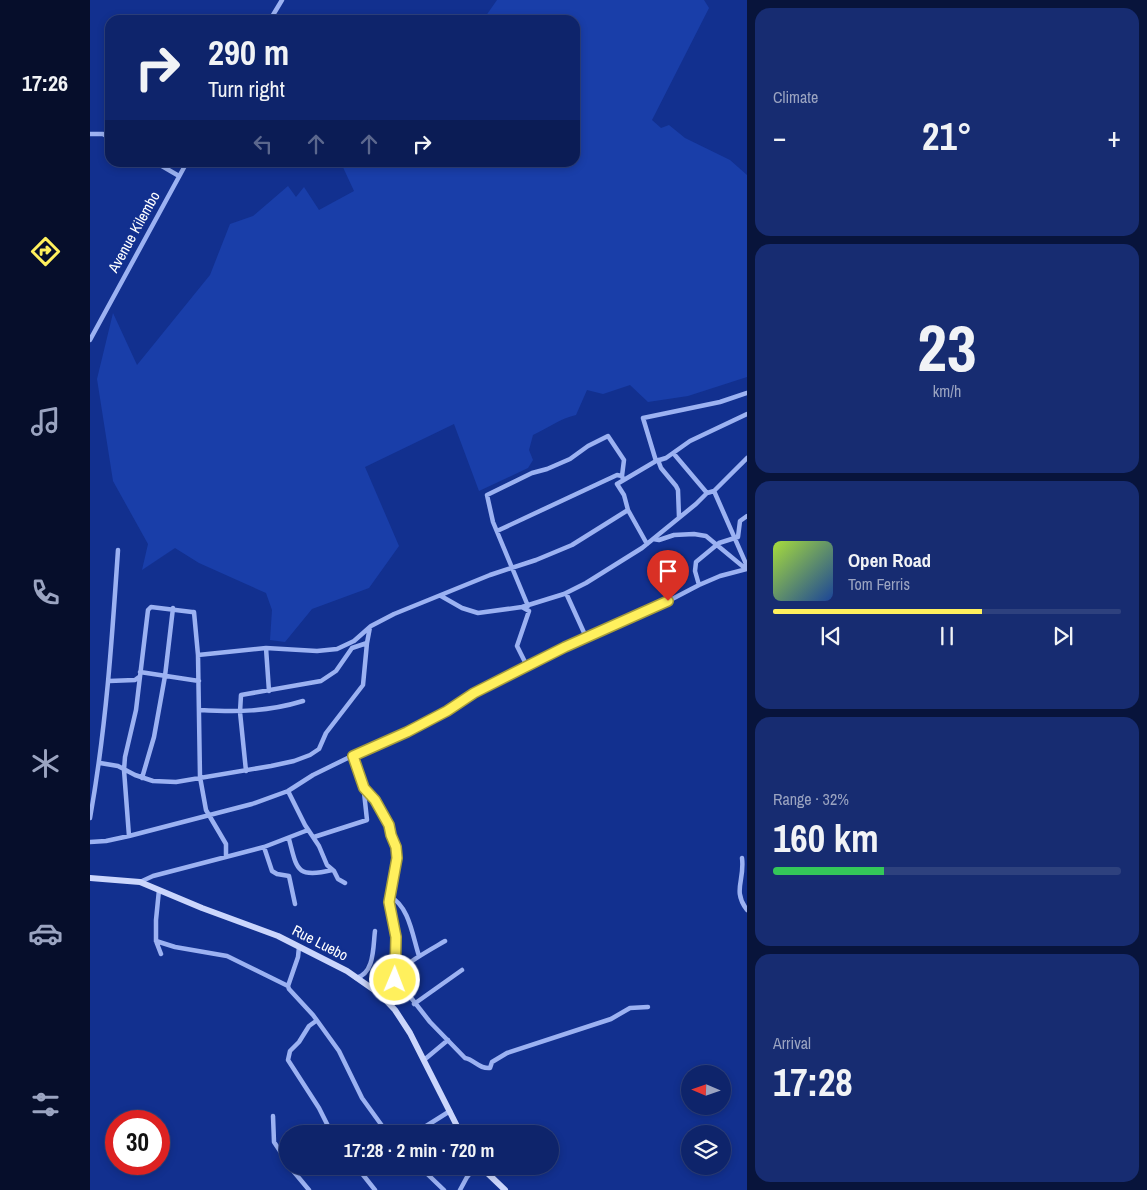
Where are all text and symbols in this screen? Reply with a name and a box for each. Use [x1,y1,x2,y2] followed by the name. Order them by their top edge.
[208,29,289,76] text: 290 m
[125,35,190,100] icon: right
[22,68,68,98] text: 17:26
[208,74,285,104] text: Turn right
[773,86,818,108] text: Climate
[922,111,972,162] text: 21°
[773,118,786,156] text: −
[1108,118,1121,156] text: +
[249,130,277,158] icon: left
[302,130,330,158] icon: ahead
[355,130,383,158] icon: ahead
[408,130,436,158] icon: right
[102,187,165,277] street label: Avenue Kilembo
[28,234,63,269] icon: directions
[917,304,977,391] text: 23
[933,380,961,402] text: km/h
[28,404,63,439] icon: music
[848,547,931,573] text: Open Road
[647,550,689,601] pin
[654,557,682,585] icon: arrive
[848,573,910,595] text: Tom Ferris
[28,575,63,610] icon: phone
[817,622,845,650] icon: previous
[933,622,961,650] icon: pause
[1049,622,1077,650] icon: next
[28,746,63,781] icon: climate
[773,788,849,810] text: Range · 32%
[773,813,879,864] text: 160 km
[28,916,63,951] icon: car
[289,920,352,966] street label: Rue Luebo
[368,953,420,1005] position arrow
[773,1032,811,1054] text: Arrival
[773,1057,853,1108] text: 17:28
[681,1065,731,1115] north arrow
[681,1065,731,1175] map controls
[28,1087,63,1122] icon: filters
[105,1110,170,1175] speed limit sign: 30
[681,1125,731,1175] button: layers
[344,1137,494,1163] text: 17:28 · 2 min · 720 m

